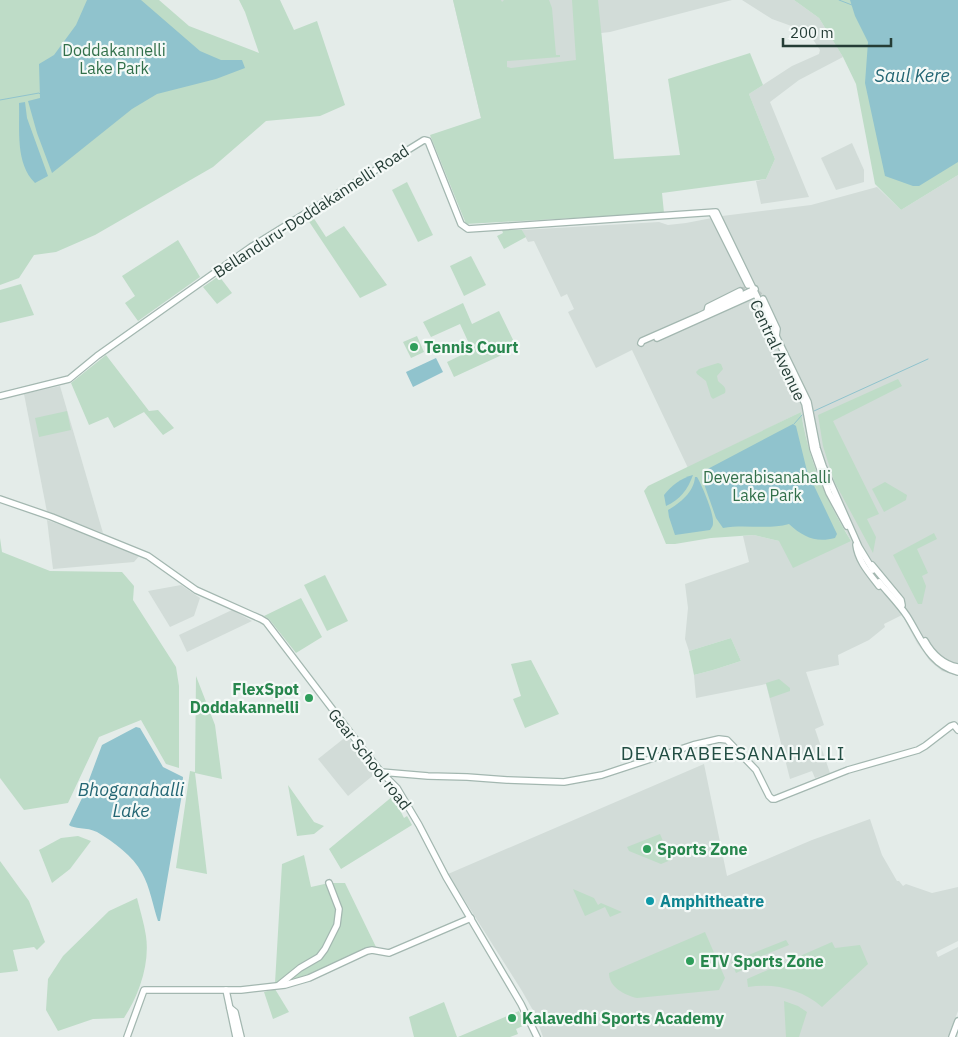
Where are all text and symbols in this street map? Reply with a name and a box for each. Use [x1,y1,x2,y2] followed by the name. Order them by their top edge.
[783,15,890,47] scale bar
[790,23,834,42] text: 200 m
[62,40,166,78] park label: Doddakannelli Lake Park
[874,64,950,87] water label: Saul Kere
[210,140,412,282] street label: Bellanduru-Doddakannelli Road
[746,296,810,404] street label: Central Avenue
[424,337,518,357] place label: Tennis Court
[408,341,420,353] marker: Tennis Court
[703,467,831,505] park label: Deverabisanahalli Lake Park
[190,679,299,717] place label: FlexSpot Doddakannelli
[303,692,315,704] marker: FlexSpot Doddakannelli
[324,704,416,814] street label: Gear School road
[621,741,845,765] district label: DEVARABEESANAHALLI
[78,778,184,822] water label: Bhoganahalli Lake
[657,839,747,859] place label: Sports Zone
[641,843,653,855] marker: Sports Zone
[660,891,764,911] place label: Amphitheatre
[644,895,656,907] marker: Amphitheatre
[700,951,824,971] place label: ETV Sports Zone
[684,955,696,967] marker: ETV Sports Zone
[522,1008,724,1028] place label: Kalavedhi Sports Academy
[506,1012,518,1024] marker: Kalavedhi Sports Academy

